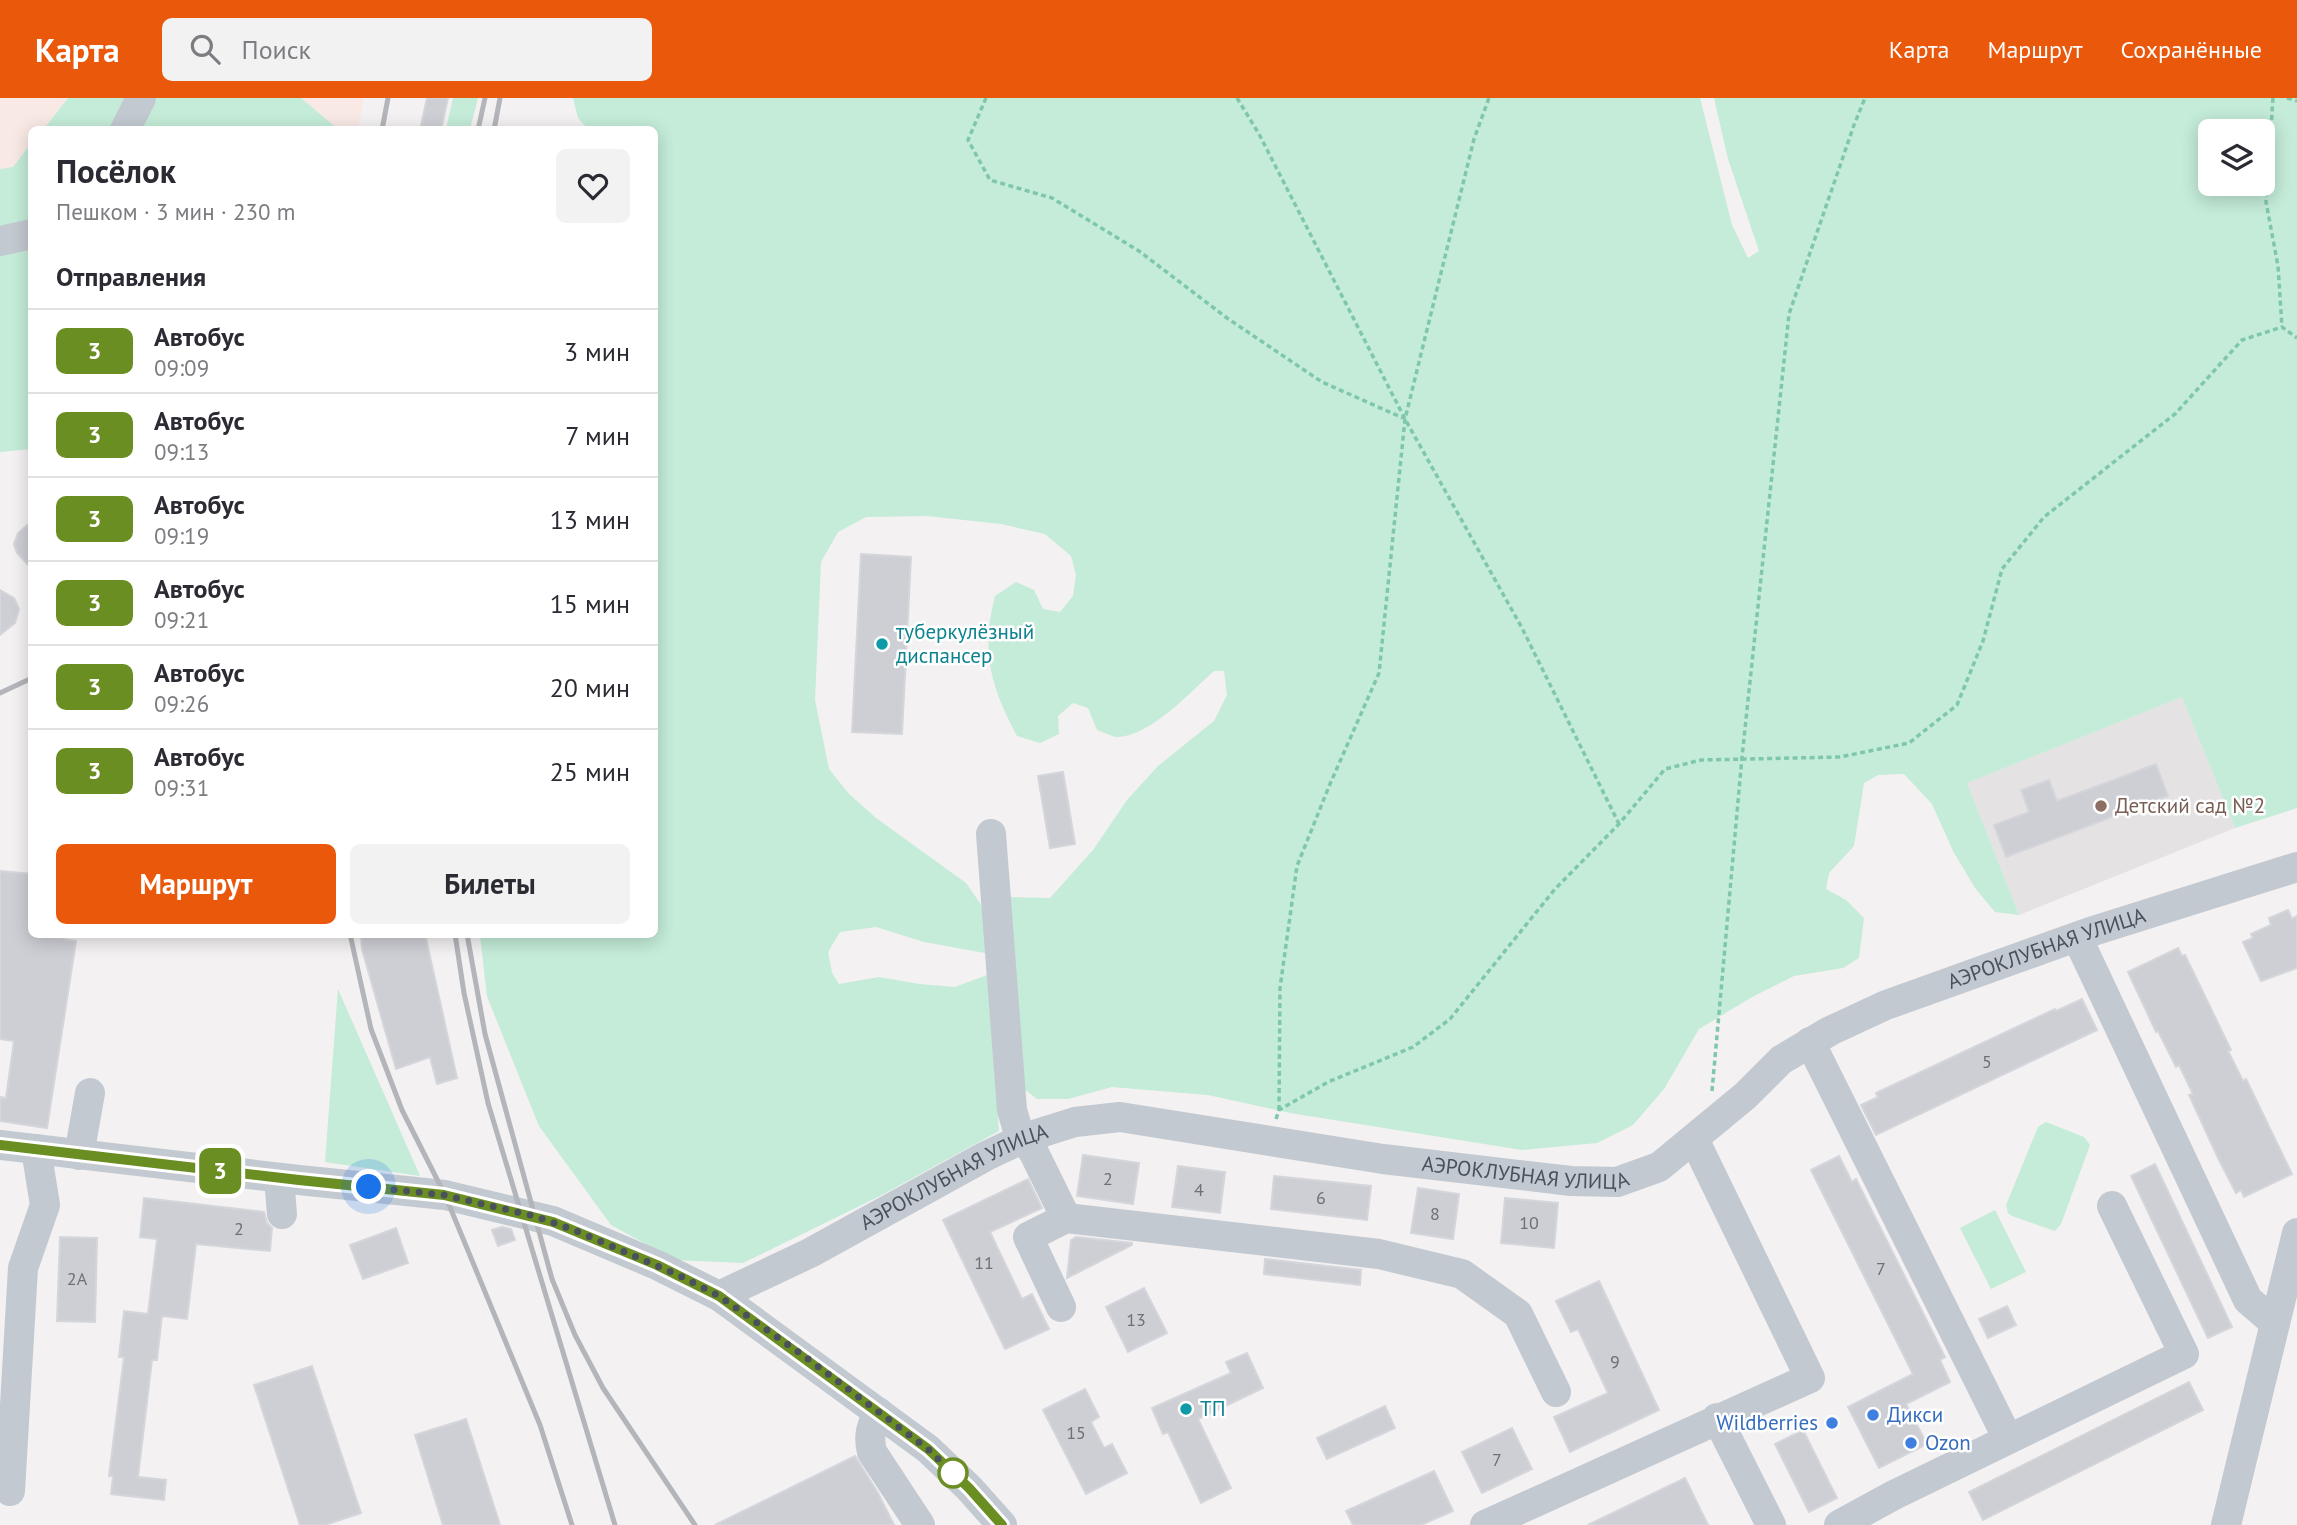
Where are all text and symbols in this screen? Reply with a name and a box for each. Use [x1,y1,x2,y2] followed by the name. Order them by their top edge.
[162,18,652,81] search box
[35,28,120,71] text: Карта
[186,30,224,68] icon: search
[242,33,311,66] text: Поиск
[1889,34,1949,65] text: Карта
[1987,34,2082,65] text: Маршрут
[2120,34,2262,65] text: Сохранённые
[2198,119,2275,196] map controls
[2198,119,2275,196] button: layers
[56,149,176,192] text: Посёлок
[556,149,630,223] button: heart
[56,197,295,226] text: Пешком · 3 мин · 230 m
[56,260,206,293] text: Отправления
[154,320,245,353] text: Автобус
[88,335,101,366] text: 3
[564,335,630,368] text: 3 мин
[154,353,209,382] text: 09:09
[154,404,245,437] text: Автобус
[88,419,101,450] text: 3
[565,419,630,452] text: 7 мин
[154,437,209,466] text: 09:13
[154,488,245,521] text: Автобус
[88,503,101,534] text: 3
[550,503,630,536] text: 13 мин
[154,521,209,550] text: 09:19
[154,572,245,605] text: Автобус
[88,587,101,618] text: 3
[550,587,630,620] text: 15 мин
[154,605,209,634] text: 09:21
[896,618,1034,669] place label: туберкулёзный диспансер
[874,636,890,652] marker: туберкулёзный диспансер
[154,656,245,689] text: Автобус
[88,671,101,702] text: 3
[550,671,630,704] text: 20 мин
[154,689,209,718] text: 09:26
[154,740,245,773] text: Автобус
[88,755,101,786] text: 3
[550,755,630,788] text: 25 мин
[154,773,209,802] text: 09:31
[2115,792,2265,819] place label: Детский сад №2
[2093,798,2109,814] marker: Детский сад №2
[56,844,336,924] button: Маршрут
[350,844,630,924] button: Билеты
[1944,901,2150,995] street label: АЭРОКЛУБНАЯ УЛИЦА
[1982,1050,1992,1073] house number: 5
[855,1117,1052,1236] street label: АЭРОКЛУБНАЯ УЛИЦА
[197,1148,243,1194] line badge: 3
[1420,1150,1633,1195] street label: АЭРОКЛУБНАЯ УЛИЦА
[213,1155,227,1186] text: 3
[1103,1167,1113,1190] house number: 2
[351,1169,386,1204] your location
[1194,1178,1204,1201] house number: 4
[1316,1186,1326,1209] house number: 6
[1430,1202,1440,1225] house number: 8
[1519,1211,1539,1234] house number: 10
[234,1217,244,1240] house number: 2
[974,1251,994,1274] house number: 11
[1876,1257,1886,1280] house number: 7
[67,1267,88,1290] house number: 2А
[1126,1308,1146,1331] house number: 13
[1610,1350,1620,1373] house number: 9
[1200,1395,1226,1422] place label: ТП
[1178,1401,1194,1417] marker: ТП
[1887,1401,1943,1428] place label: Дикси
[1865,1407,1881,1423] marker: Дикси
[1716,1409,1818,1436] place label: Wildberries
[1824,1415,1840,1431] marker: Wildberries
[1066,1421,1086,1444] house number: 15
[1925,1429,1971,1456] place label: Ozon
[1903,1435,1919,1451] marker: Ozon
[1492,1448,1502,1471] house number: 7
[938,1458,968,1488] unlabelled marker

